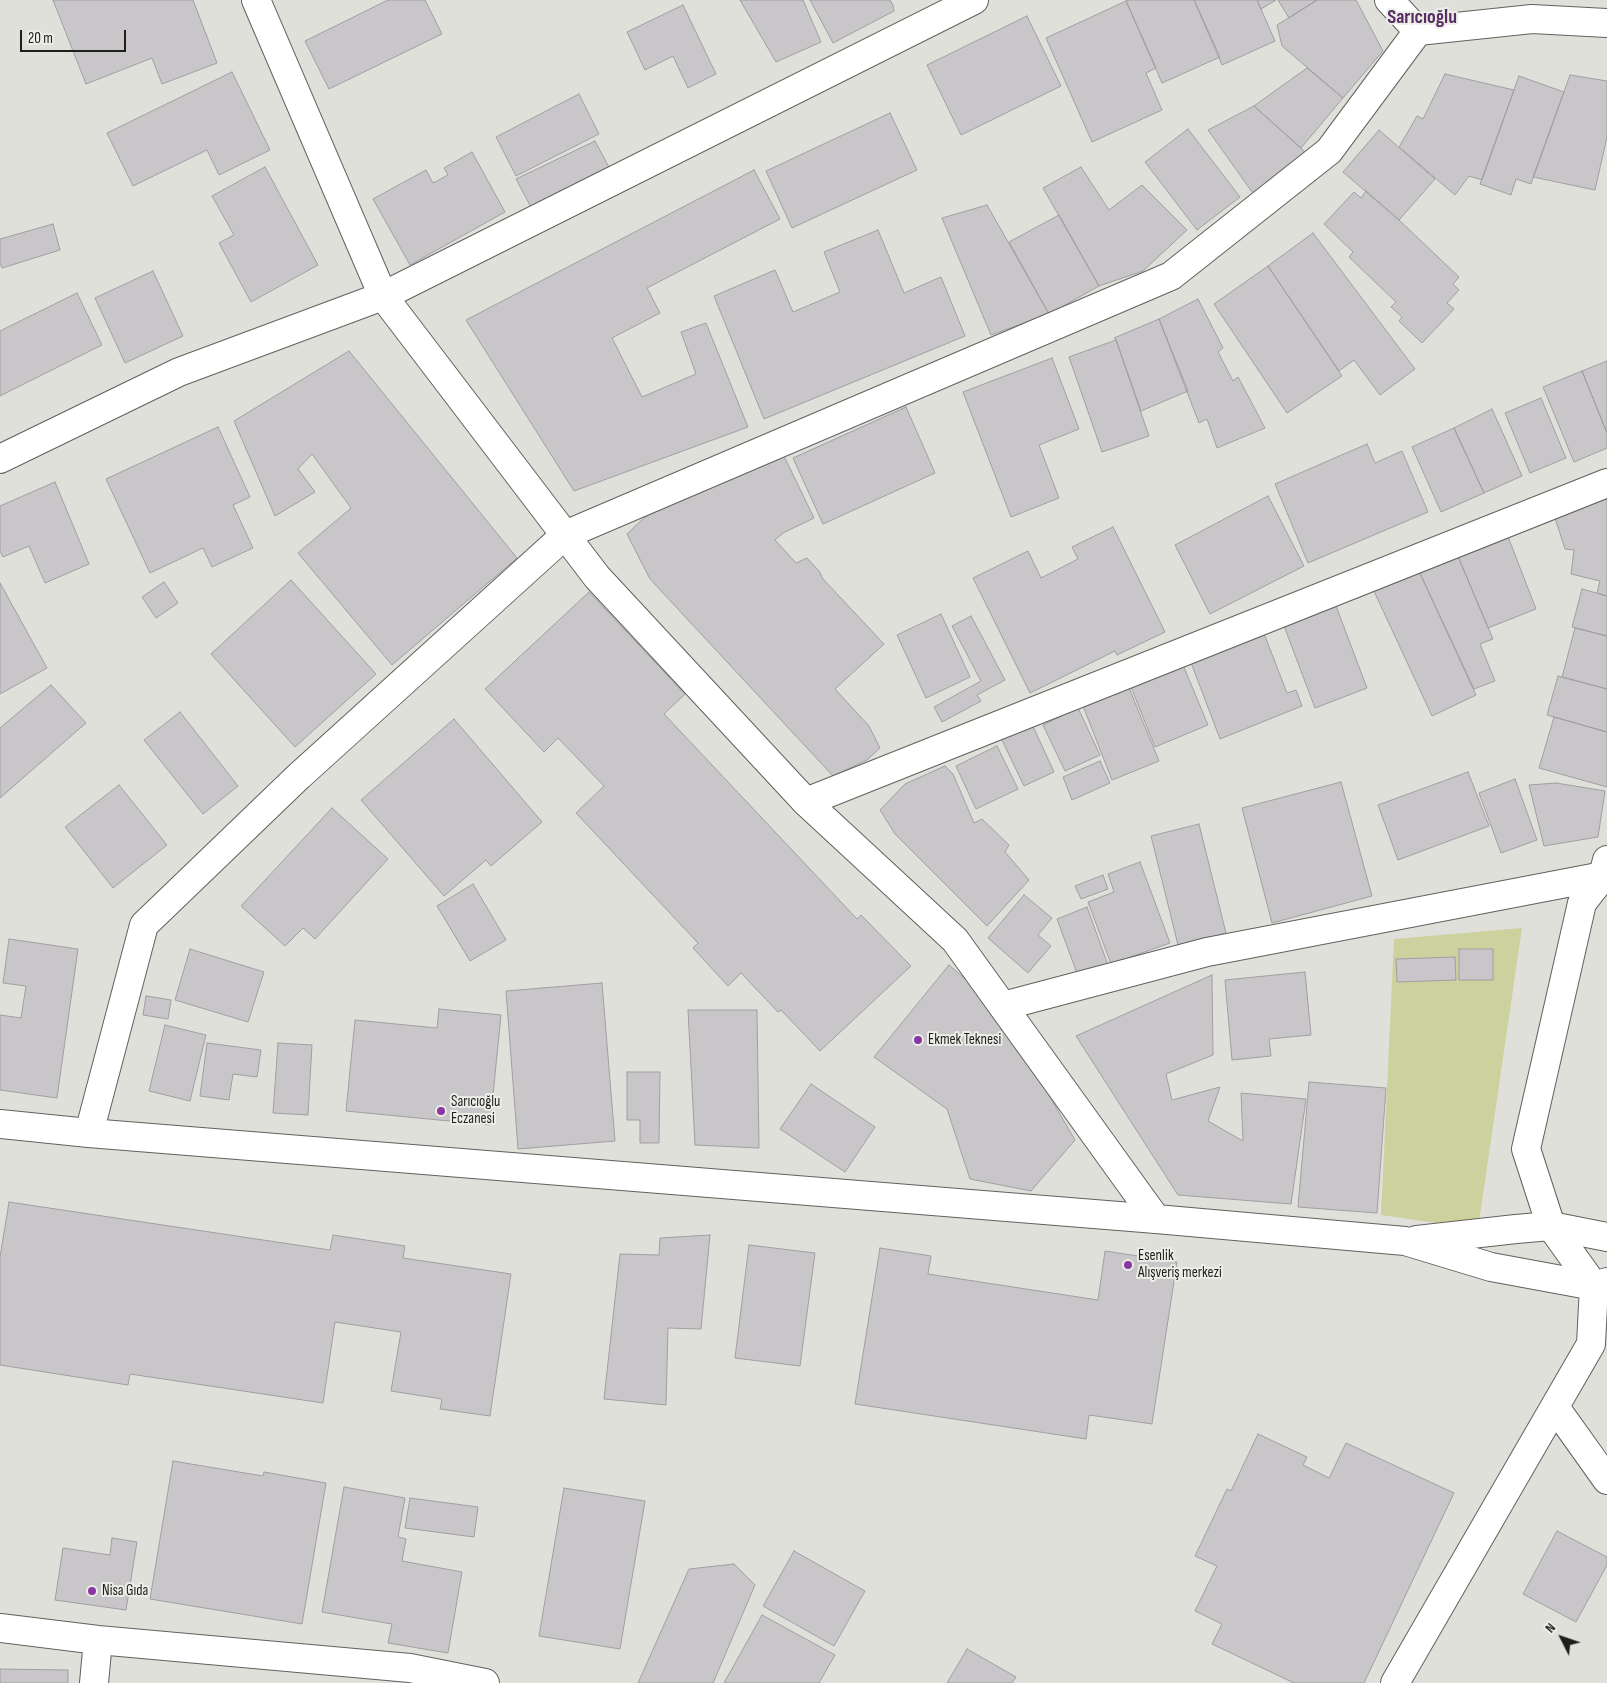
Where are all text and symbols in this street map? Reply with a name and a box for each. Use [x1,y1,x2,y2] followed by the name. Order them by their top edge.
[1387,6,1457,30] district label: Sarıcıoğlu
[22,20,129,52] scale bar
[28,29,53,48] text: 20 m
[928,1031,1001,1049] place label: Ekmek Teknesi
[912,1034,924,1046] marker: Ekmek Teknesi
[451,1093,500,1128] place label: Sarıcıoğlu Eczanesi
[435,1105,447,1117] marker: Sarıcıoğlu Eczanesi
[1138,1247,1222,1282] place label: Esenlik Alışveriş merkezi
[1122,1259,1134,1271] marker: Esenlik Alışveriş merkezi
[102,1582,148,1600] place label: Nisa Gıda
[86,1585,98,1597] marker: Nisa Gıda
[1537,1613,1587,1663] north arrow
[1541,1619,1559,1636] text: N

